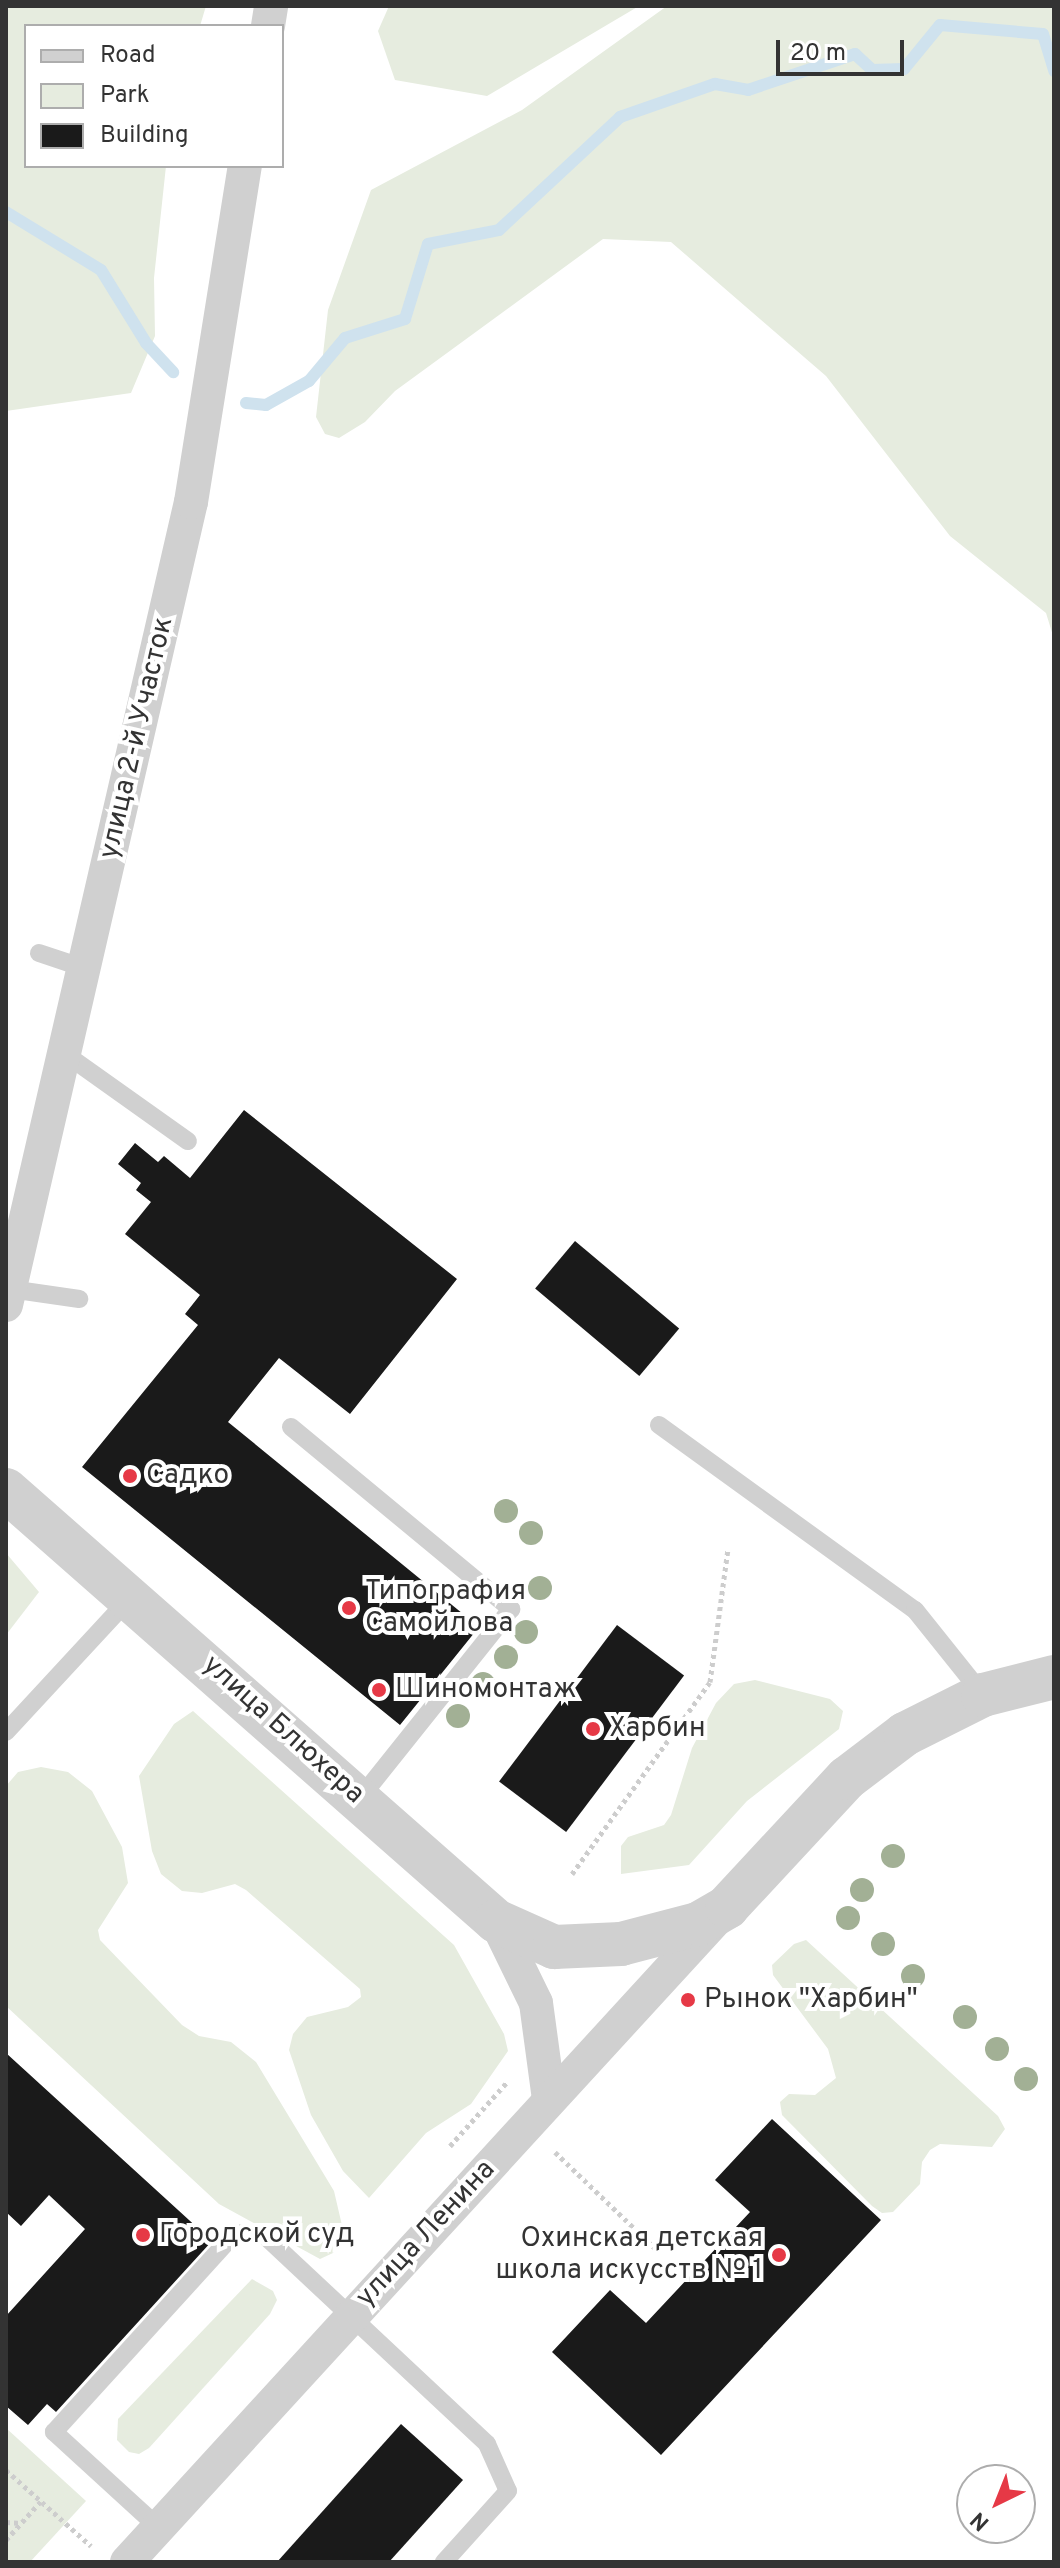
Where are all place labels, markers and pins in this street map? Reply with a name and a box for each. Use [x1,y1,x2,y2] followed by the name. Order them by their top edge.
[146,1459,229,1493] place label: Садко
[121,1467,139,1485] marker: Садко
[365,1575,526,1641] place label: Типография Самойлова
[340,1599,358,1617] marker: Типография Самойлова
[395,1673,577,1707] place label: Шиномонтаж
[370,1681,388,1699] marker: Шиномонтаж
[609,1712,706,1746] place label: Харбин
[584,1720,602,1738] marker: Харбин
[704,1983,918,2017] place label: Рынок "Харбин"
[679,1991,697,2009] marker: Рынок "Харбин"
[159,2218,354,2252] place label: Городской суд
[495,2222,763,2288] place label: Охинская детская школа искусств № 1
[134,2226,152,2244] marker: Городской суд
[770,2246,788,2264] marker: Охинская детская школа искусств № 1

